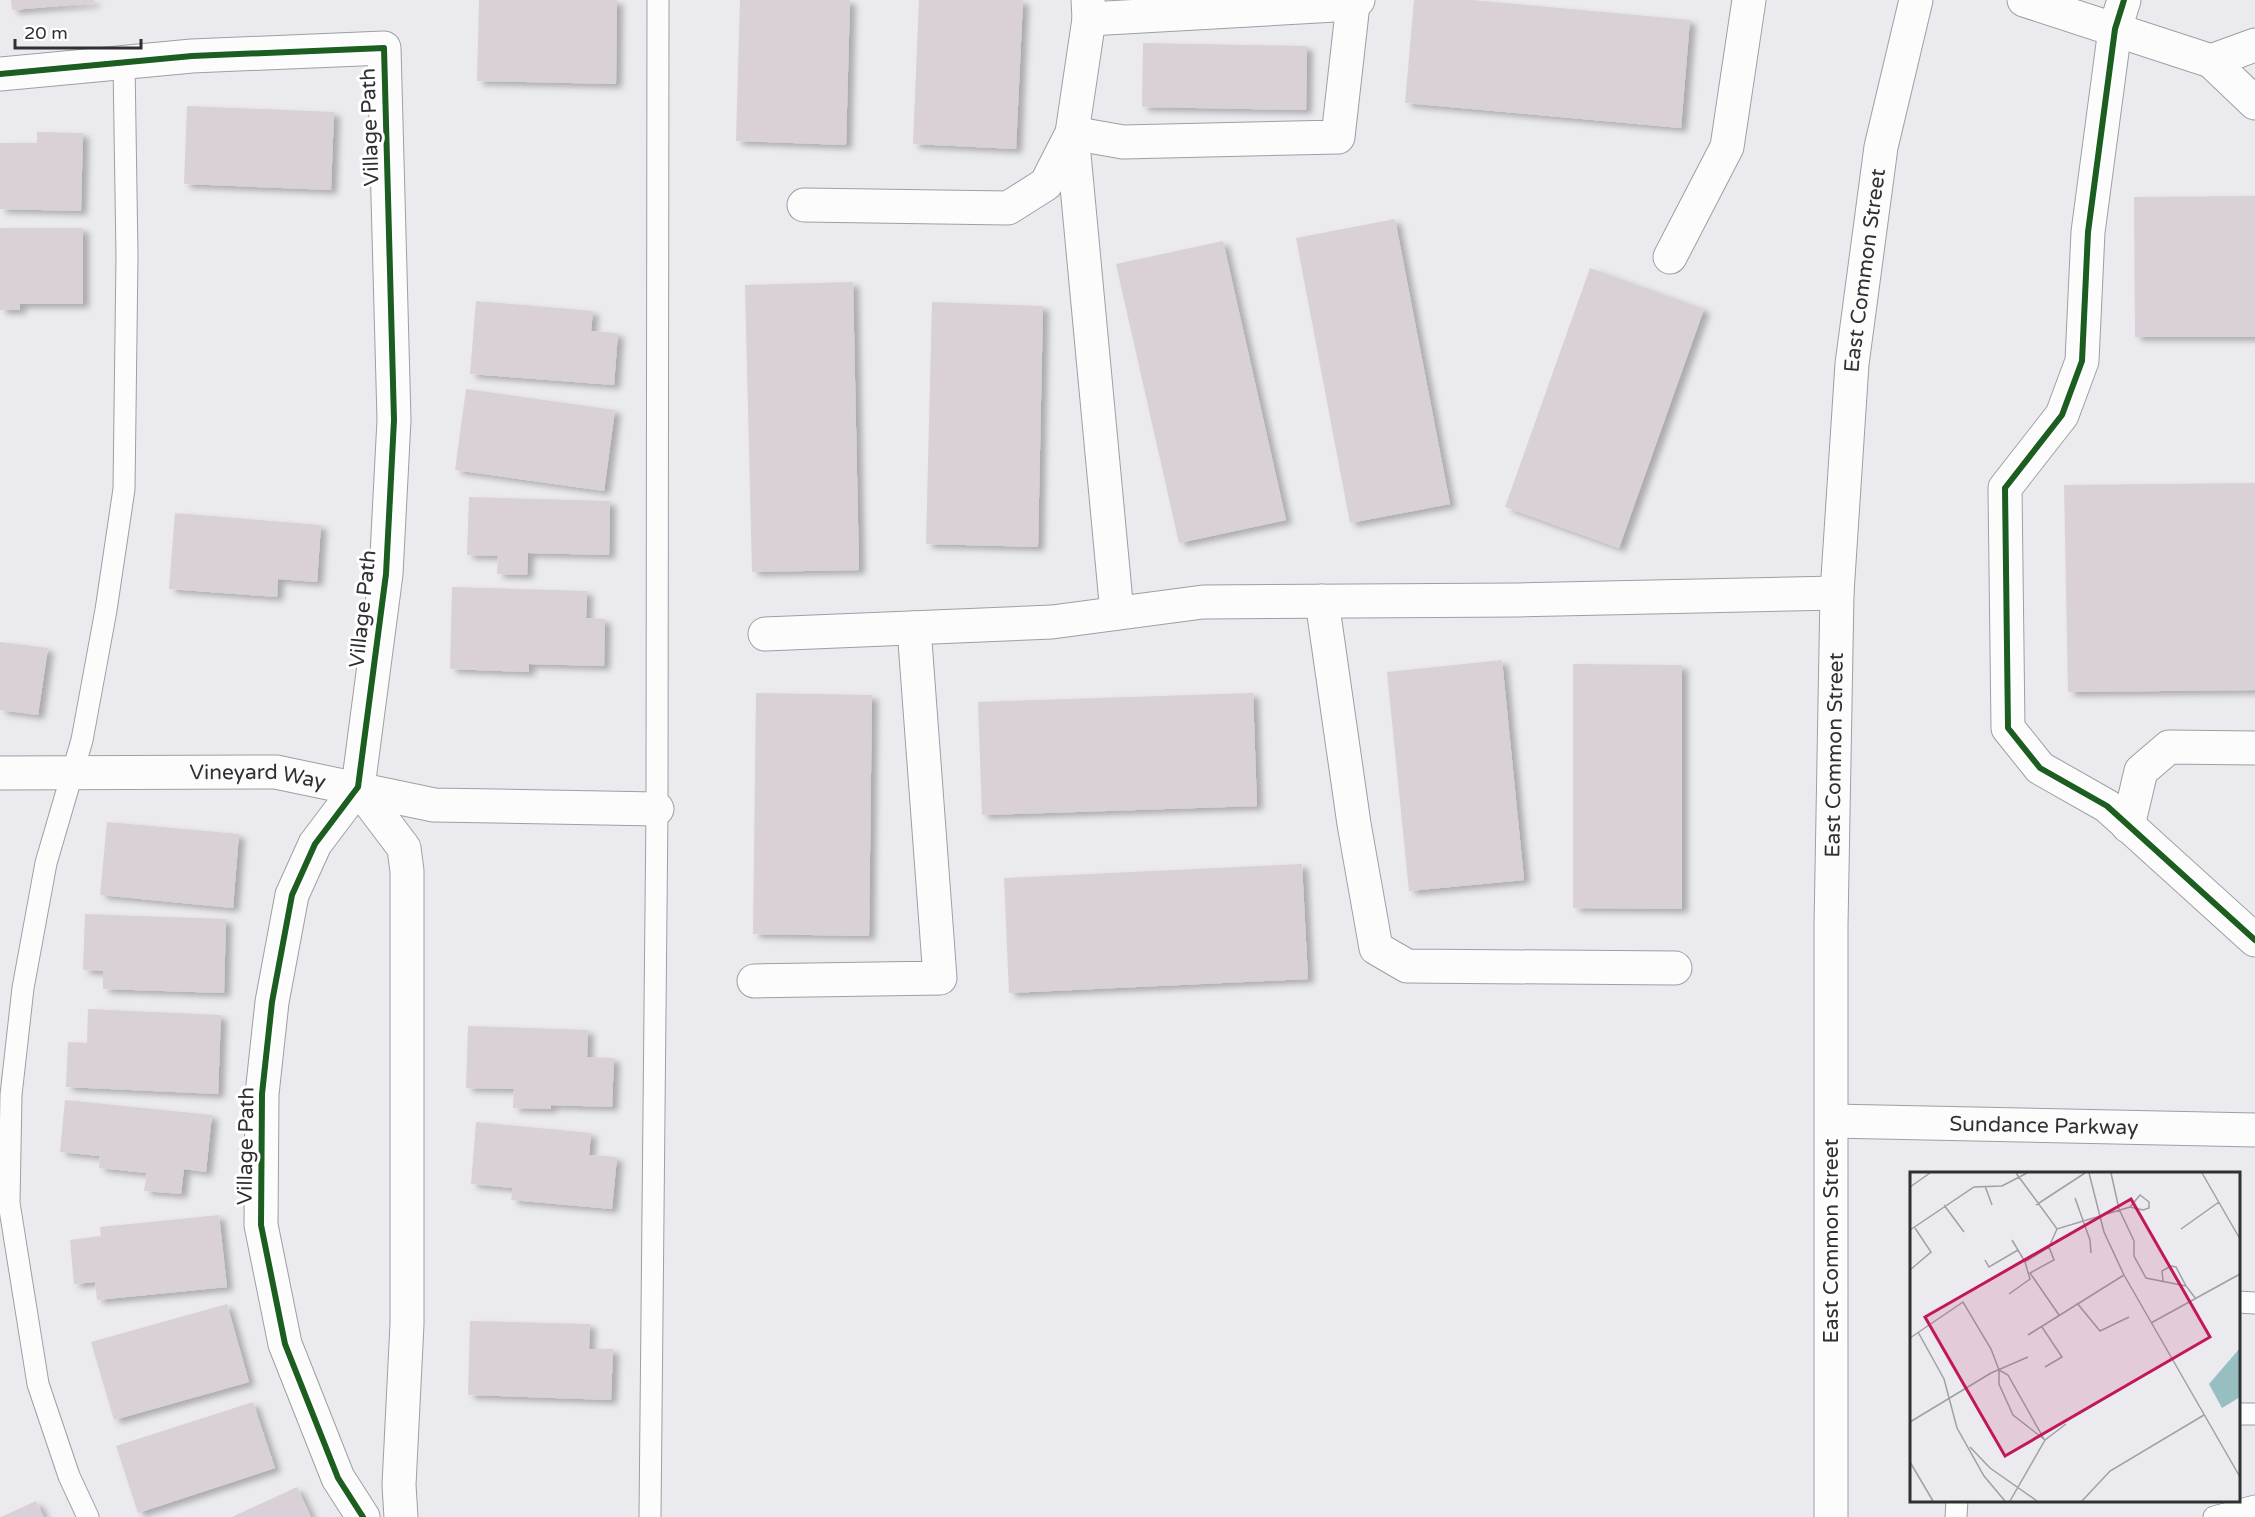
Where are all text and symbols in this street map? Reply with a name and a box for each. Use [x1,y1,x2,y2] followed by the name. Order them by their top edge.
[15,12,141,50] scale bar
[24,22,68,44] text: 20 m
[355,67,385,187] street label: Village Path
[1839,167,1890,373] street label: East Common Street
[344,549,382,669] street label: Village Path
[1820,652,1848,858] street label: East Common Street
[189,759,328,795] street label: Vineyard Way
[232,1087,260,1205] street label: Village Path
[1949,1111,2139,1140] street label: Sundance Parkway
[1819,1138,1844,1344] street label: East Common Street
[1910,1172,2240,1502] inset map

